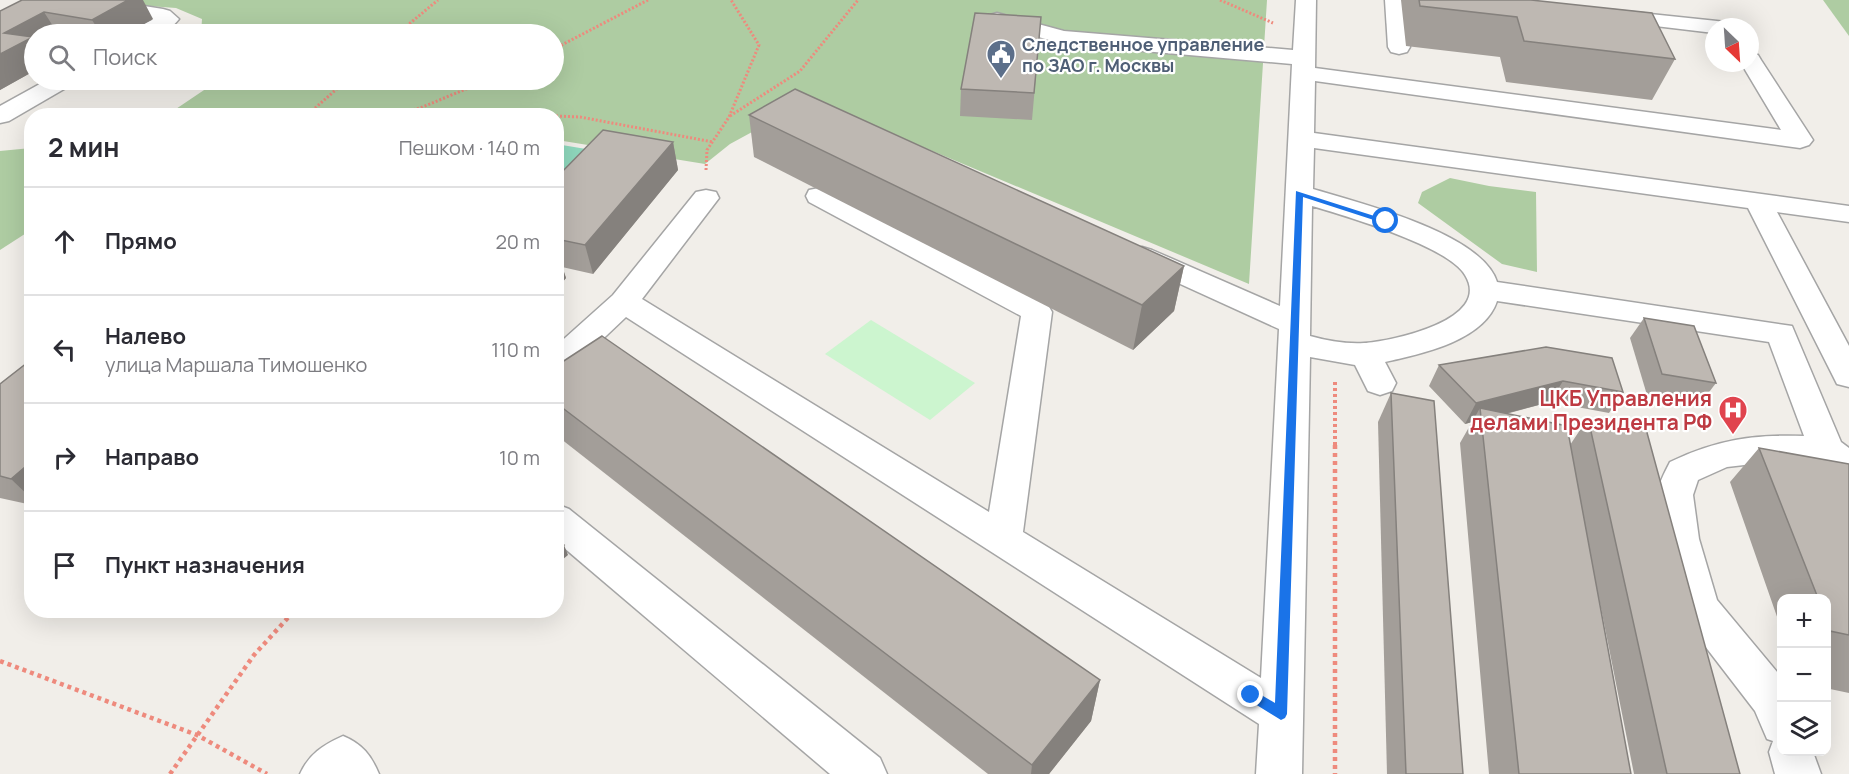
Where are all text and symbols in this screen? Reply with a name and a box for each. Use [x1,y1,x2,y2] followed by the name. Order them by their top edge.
[1705,18,1759,72] north arrow
[24,24,564,90] search box
[1022,32,1265,77] place label: Следственное управление по ЗАО г. Москвы
[985,38,1017,80] public building icon: Следственное управление по ЗАО г. Москвы
[45,41,78,74] icon: search
[93,42,157,72] text: Поиск
[48,129,120,165] text: 2 мин
[399,134,540,161] text: Пешком · 140 m
[1372,207,1398,233] route start
[48,225,81,258] icon: ahead
[105,226,177,256] text: Прямо
[495,228,540,255] text: 20 m
[105,321,186,351] text: Налево
[48,333,81,366] icon: left
[491,336,540,363] text: 110 m
[105,351,367,378] text: улица Маршала Тимошенко
[1470,384,1712,436] place label: ЦКБ Управления делами Президента РФ
[1717,394,1749,436] hospital icon: ЦКБ Управления делами Президента РФ
[48,441,81,474] icon: right
[105,442,199,472] text: Направо
[499,444,540,471] text: 10 m
[48,549,81,582] icon: arrive
[105,550,305,580] text: Пункт назначения
[1777,594,1831,756] map controls
[1777,594,1831,648] button: +
[1777,648,1831,702] button: −
[1237,681,1263,707] route end
[1777,702,1831,756] button: layers

